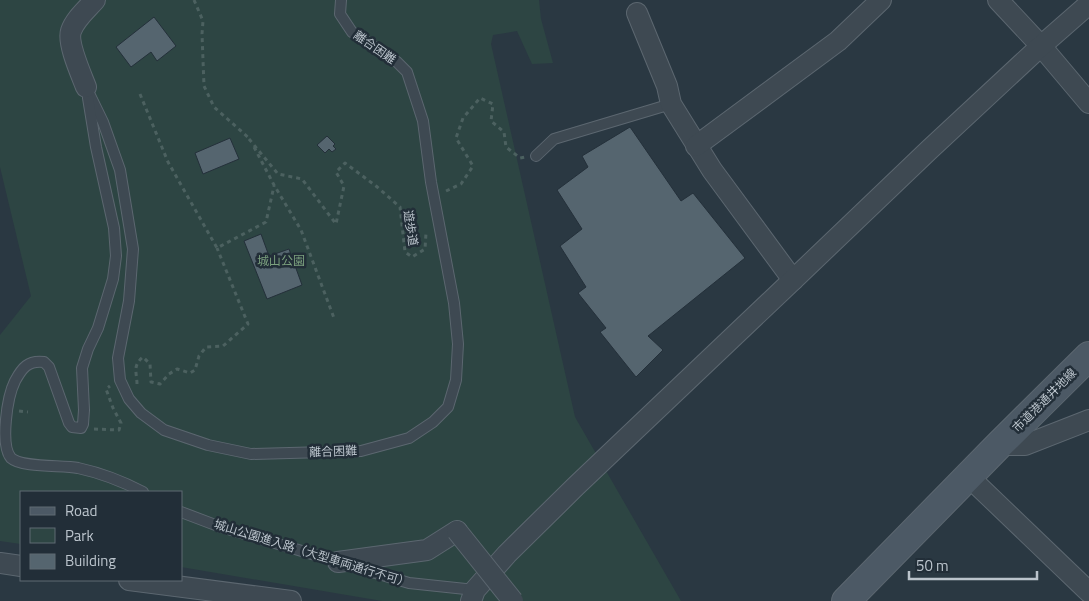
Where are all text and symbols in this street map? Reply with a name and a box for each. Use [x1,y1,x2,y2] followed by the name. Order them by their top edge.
[350,25,400,69] street label: 離合困難
[399,209,423,247] street label: 遊歩道
[257,251,305,270] park label: 城山公園
[1008,364,1080,436] street label: 市道港通井地線
[309,441,357,461] street label: 離合困難
[20,491,182,581] legend
[65,499,97,522] text: Road
[212,514,412,592] street label: 城山公園進入路（大型車両通行不可）
[65,524,94,547] text: Park
[909,548,1036,580] scale bar
[65,549,116,572] text: Building
[916,554,949,577] text: 50 m

